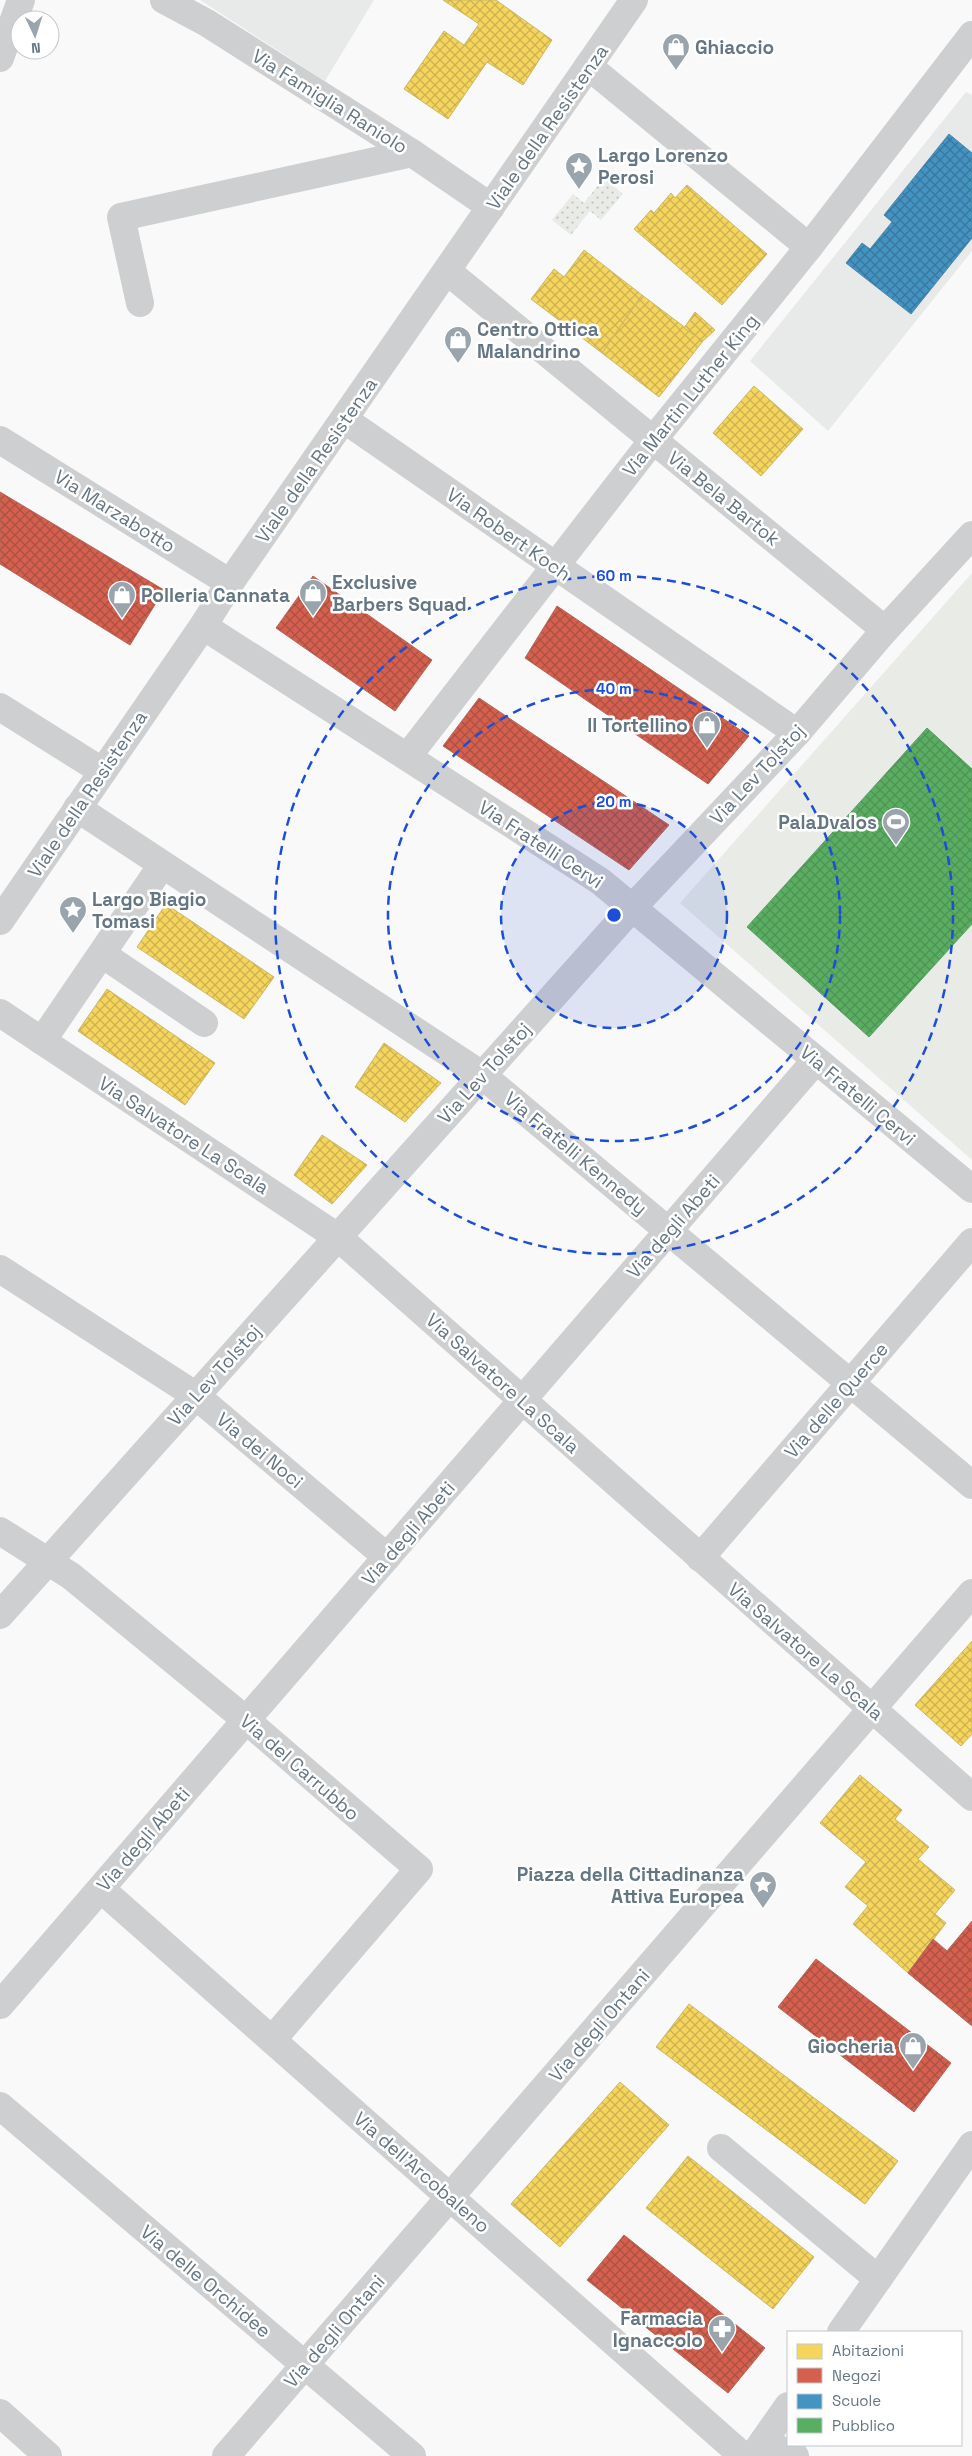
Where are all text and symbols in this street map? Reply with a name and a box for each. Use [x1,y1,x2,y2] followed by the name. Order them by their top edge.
[10,10,60,60] north arrow
[661,32,691,71] shop icon: Ghiaccio
[695,35,774,60] place label: Ghiaccio
[31,39,41,57] text: N
[481,40,614,215] street label: Viale della Resistenza
[247,43,412,159] street label: Via Famiglia Raniolo
[598,143,728,190] place label: Largo Lorenzo Perosi
[564,151,594,190] place icon: Largo Lorenzo Perosi
[617,309,764,482] street label: Via Martin Luther King
[477,317,599,364] place label: Centro Ottica Malandrino
[443,325,473,364] shop icon: Centro Ottica Malandrino
[250,373,383,548] street label: Viale della Resistenza
[662,445,785,551] street label: Via Bela Bartok
[50,464,180,559] street label: Via Marzabotto
[442,482,576,587] street label: Via Robert Koch
[596,566,632,585] text: 60 m
[332,570,467,617] place label: Exclusive Barbers Squad
[298,578,328,617] shop icon: Exclusive Barbers Squad
[107,580,137,619] shop icon: Polleria Cannata
[141,583,290,608] place label: Polleria Cannata
[596,679,632,698] text: 40 m
[22,706,153,883] street label: Viale della Resistenza
[692,710,722,749] shop icon: Il Tortellino
[587,713,688,738] place label: Il Tortellino
[704,719,810,830] street label: Via Lev Tolstoj
[596,792,632,811] text: 20 m
[474,795,608,894] street label: Via Fratelli Cervi
[881,807,911,846] sports icon: PalaDvalos
[778,810,877,835] place label: PalaDvalos
[92,887,206,934] place label: Largo Biagio Tomasi
[58,895,88,934] place icon: Largo Biagio Tomasi
[605,906,623,924] centre of rings
[432,1017,537,1129] street label: Via Lev Tolstoj
[795,1040,921,1151] street label: Via Fratelli Cervi
[94,1071,274,1200] street label: Via Salvatore La Scala
[499,1086,652,1220] street label: Via Fratelli Kennedy
[621,1169,726,1284] street label: Via degli Abeti
[421,1308,585,1459] street label: Via Salvatore La Scala
[162,1319,267,1431] street label: Via Lev Tolstoj
[779,1337,894,1464] street label: Via delle Querce
[211,1407,308,1494] street label: Via dei Noci
[356,1476,461,1591] street label: Via degli Abeti
[723,1577,889,1726] street label: Via Salvatore La Scala
[235,1709,365,1826] street label: Via del Carrubbo
[91,1782,196,1897] street label: Via degli Abeti
[517,1862,744,1909] place label: Piazza della Cittadinanza Attiva Europea
[748,1870,778,1909] place icon: Piazza della Cittadinanza Attiva Europea
[543,1964,655,2087] street label: Via degli Ontani
[898,2031,928,2070] shop icon: Giocheria
[807,2034,894,2059] place label: Giocheria
[348,2106,495,2238] street label: Via dell'Arcobaleno
[135,2219,276,2343] street label: Via delle Orchidee
[278,2270,390,2393] street label: Via degli Ontani
[613,2306,703,2353] place label: Farmacia Ignaccolo
[707,2314,737,2353] pharmacy icon: Farmacia Ignaccolo
[787,2331,962,2446] legend
[832,2341,904,2360] text: Abitazioni
[832,2366,881,2385] text: Negozi
[832,2391,881,2410] text: Scuole
[832,2416,895,2435] text: Pubblico

